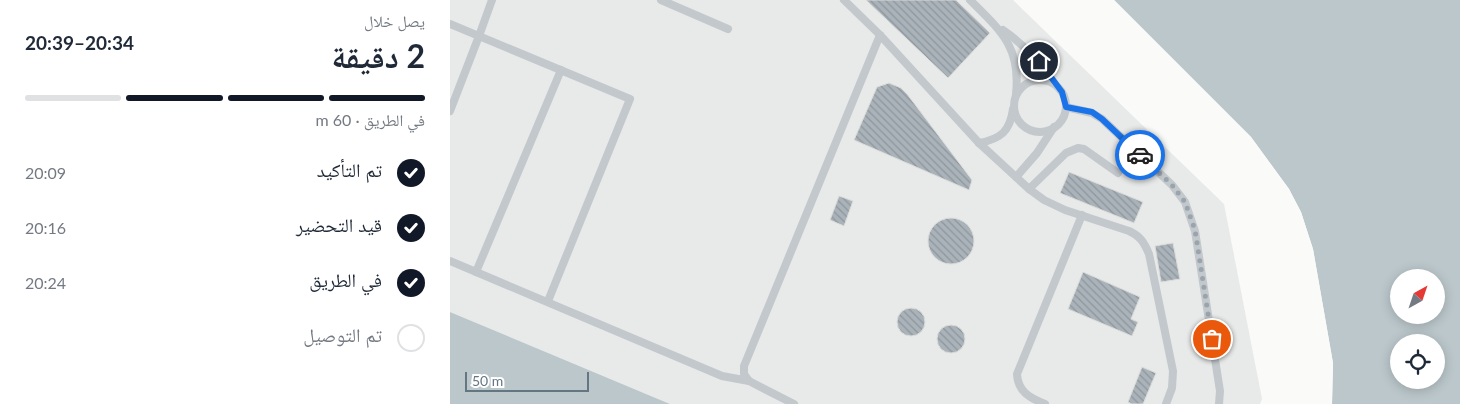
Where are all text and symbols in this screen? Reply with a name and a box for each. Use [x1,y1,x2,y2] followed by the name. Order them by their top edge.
[364,11,425,30] text: يصل خلال
[25,31,134,54] text: 20:34–20:39
[331,36,425,75] text: 2 دقيقة
[1018,40,1060,82] pin
[1025,47,1053,75] icon: home
[316,110,425,129] text: في الطريق · 60 m
[1115,130,1165,180] courier
[1126,141,1154,169] icon: car
[317,158,382,181] text: تم التأكيد
[397,159,425,187] icon: check
[25,163,66,182] text: 20:09
[296,213,382,236] text: قيد التحضير
[397,214,425,242] icon: check
[25,218,66,237] text: 20:16
[309,268,382,291] text: في الطريق
[397,269,425,297] icon: check
[1390,269,1445,324] north arrow
[1390,269,1445,389] map controls
[25,273,66,292] text: 20:24
[1191,318,1233,360] pin
[303,323,382,346] text: تم التوصيل
[1198,325,1226,353] icon: bag
[1390,334,1445,389] button: locate
[465,369,589,392] scale bar
[472,372,503,389] text: 50 m

